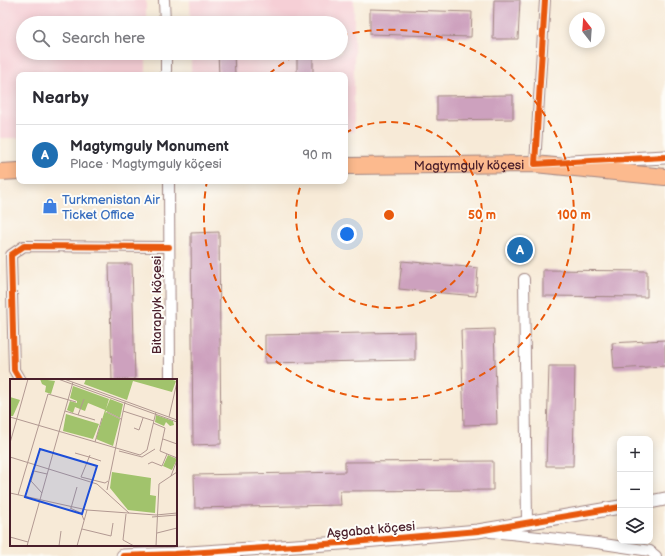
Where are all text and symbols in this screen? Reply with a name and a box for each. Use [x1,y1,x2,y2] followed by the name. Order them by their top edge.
[569,12,605,48] north arrow
[16,16,348,60] search box
[30,27,52,49] icon: search
[62,29,145,48] text: Search here
[32,88,89,108] text: Nearby
[70,137,229,156] text: Magtymguly Monument
[41,147,49,163] text: A
[303,147,332,163] text: 90 m
[70,156,222,172] text: Place · Magtymguly köçesi
[414,157,524,174] street label: Magtymguly köçesi
[62,192,160,223] place label: Turkmenistan Air Ticket Office
[41,197,59,215] shop icon: Turkmenistan Air Ticket Office
[382,208,396,222] centre of rings
[468,208,496,223] text: 50 m
[557,208,591,223] text: 100 m
[337,224,357,244] your location
[507,235,533,265] pin: A
[149,256,165,354] street label: Bitaraplyk köçesi
[10,379,177,546] inset map
[617,436,653,544] map controls
[617,436,653,472] button: +
[617,472,653,508] button: −
[617,508,653,544] button: layers
[326,518,416,542] street label: Aşgabat köçesi

